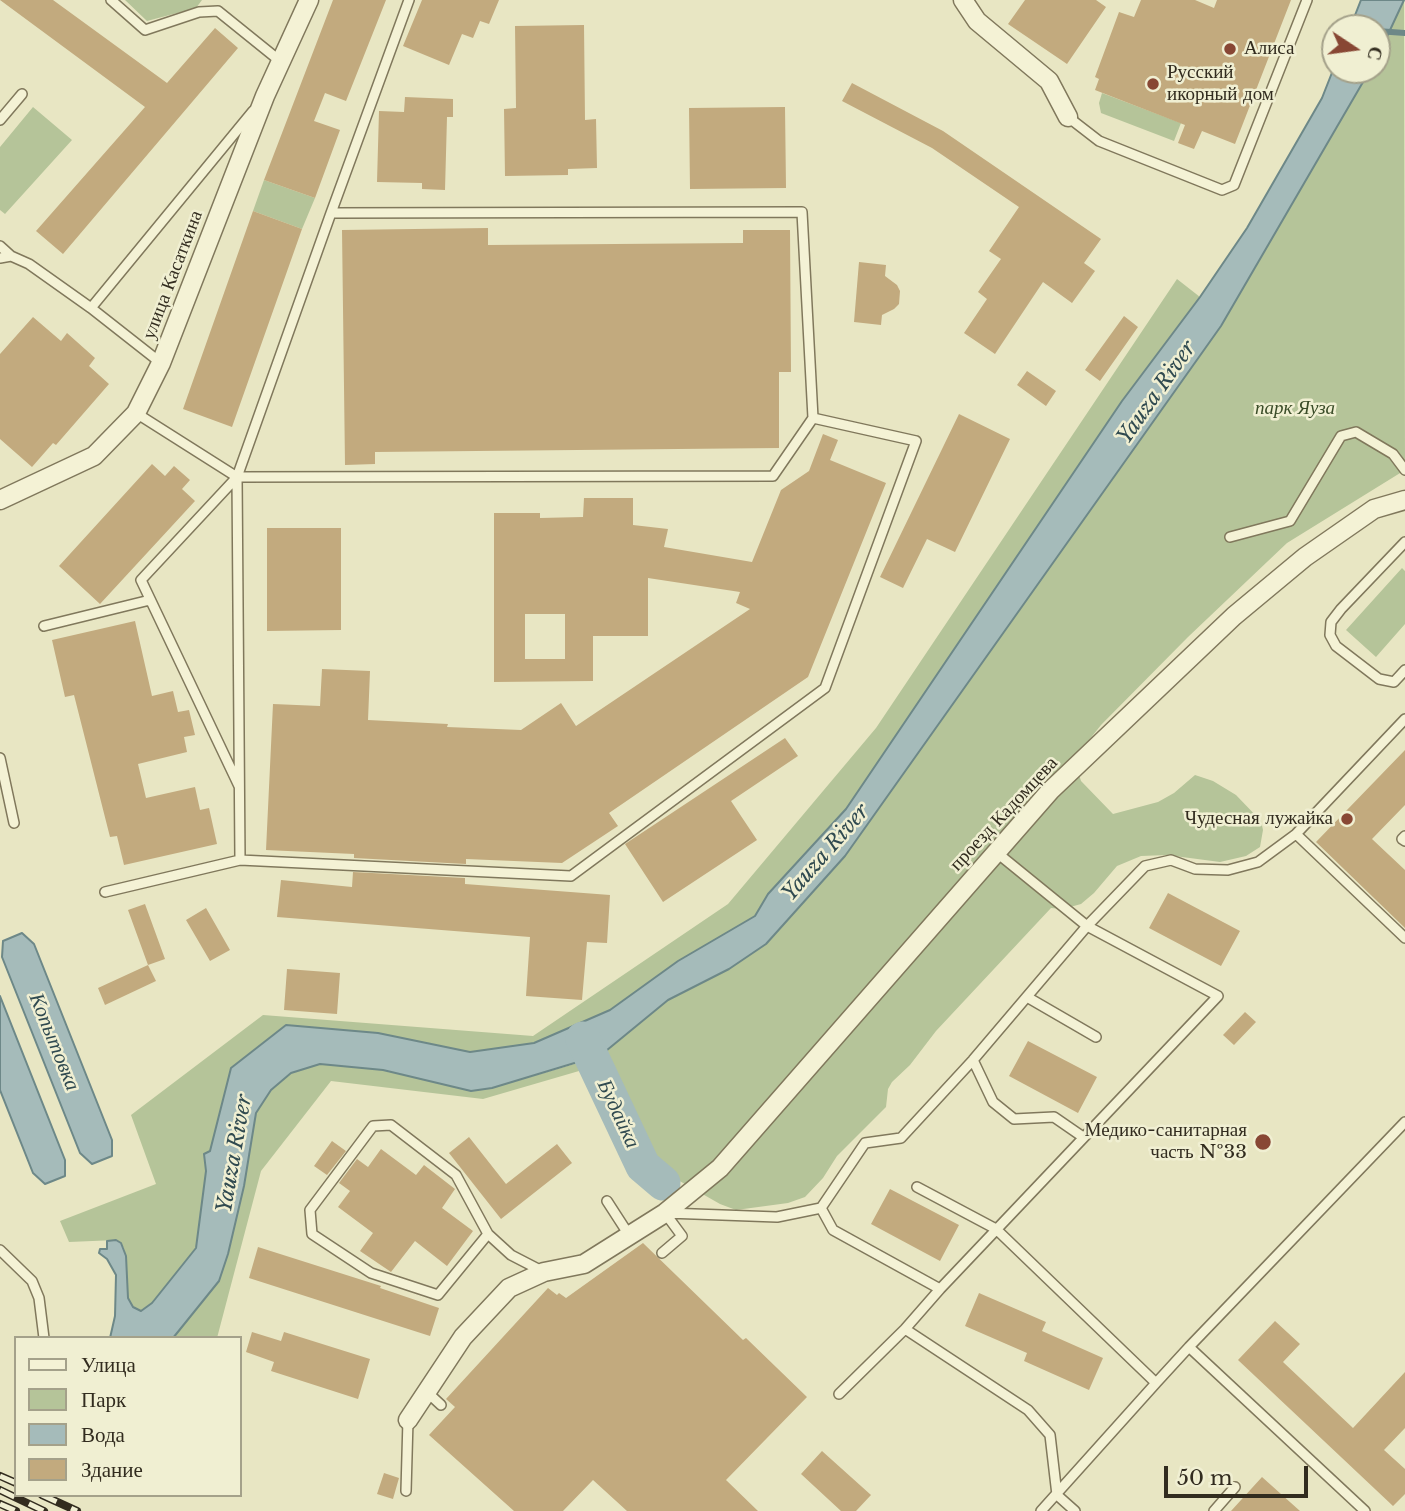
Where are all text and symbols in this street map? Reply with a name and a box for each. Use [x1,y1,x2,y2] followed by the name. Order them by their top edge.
[1321,14,1391,84] north arrow
[1244,38,1294,60] place label: Алиса
[1222,41,1238,57] marker: Алиса
[1362,44,1388,63] text: С
[1167,62,1274,106] place label: Русский икорный дом
[1145,76,1161,92] marker: Русский икорный дом
[138,207,208,343] street label: улица Касаткина
[1112,337,1202,449] water label: Yauza River
[1255,398,1335,420] park label: парк Яуза
[945,752,1063,876] street label: проезд Кадомцева
[777,799,875,907] water label: Yauza River
[1185,808,1333,830] place label: Чудесная лужайка
[1339,811,1355,827] marker: Чудесная лужайка
[23,990,85,1094] water label: Копытовка
[591,1076,645,1152] water label: Будайка
[212,1093,258,1215] water label: Yauza River
[1085,1120,1247,1164] place label: Медико-санитарная часть №33
[1253,1132,1273,1152] marker: Медико-санитарная часть №33
[14,1336,242,1497] legend
[81,1352,136,1378] text: Улица
[81,1387,126,1413] text: Парк
[81,1422,125,1448] text: Вода
[1167,1452,1310,1496] scale bar
[81,1457,143,1483] text: Здание
[1177,1465,1232,1491] text: 50 m

